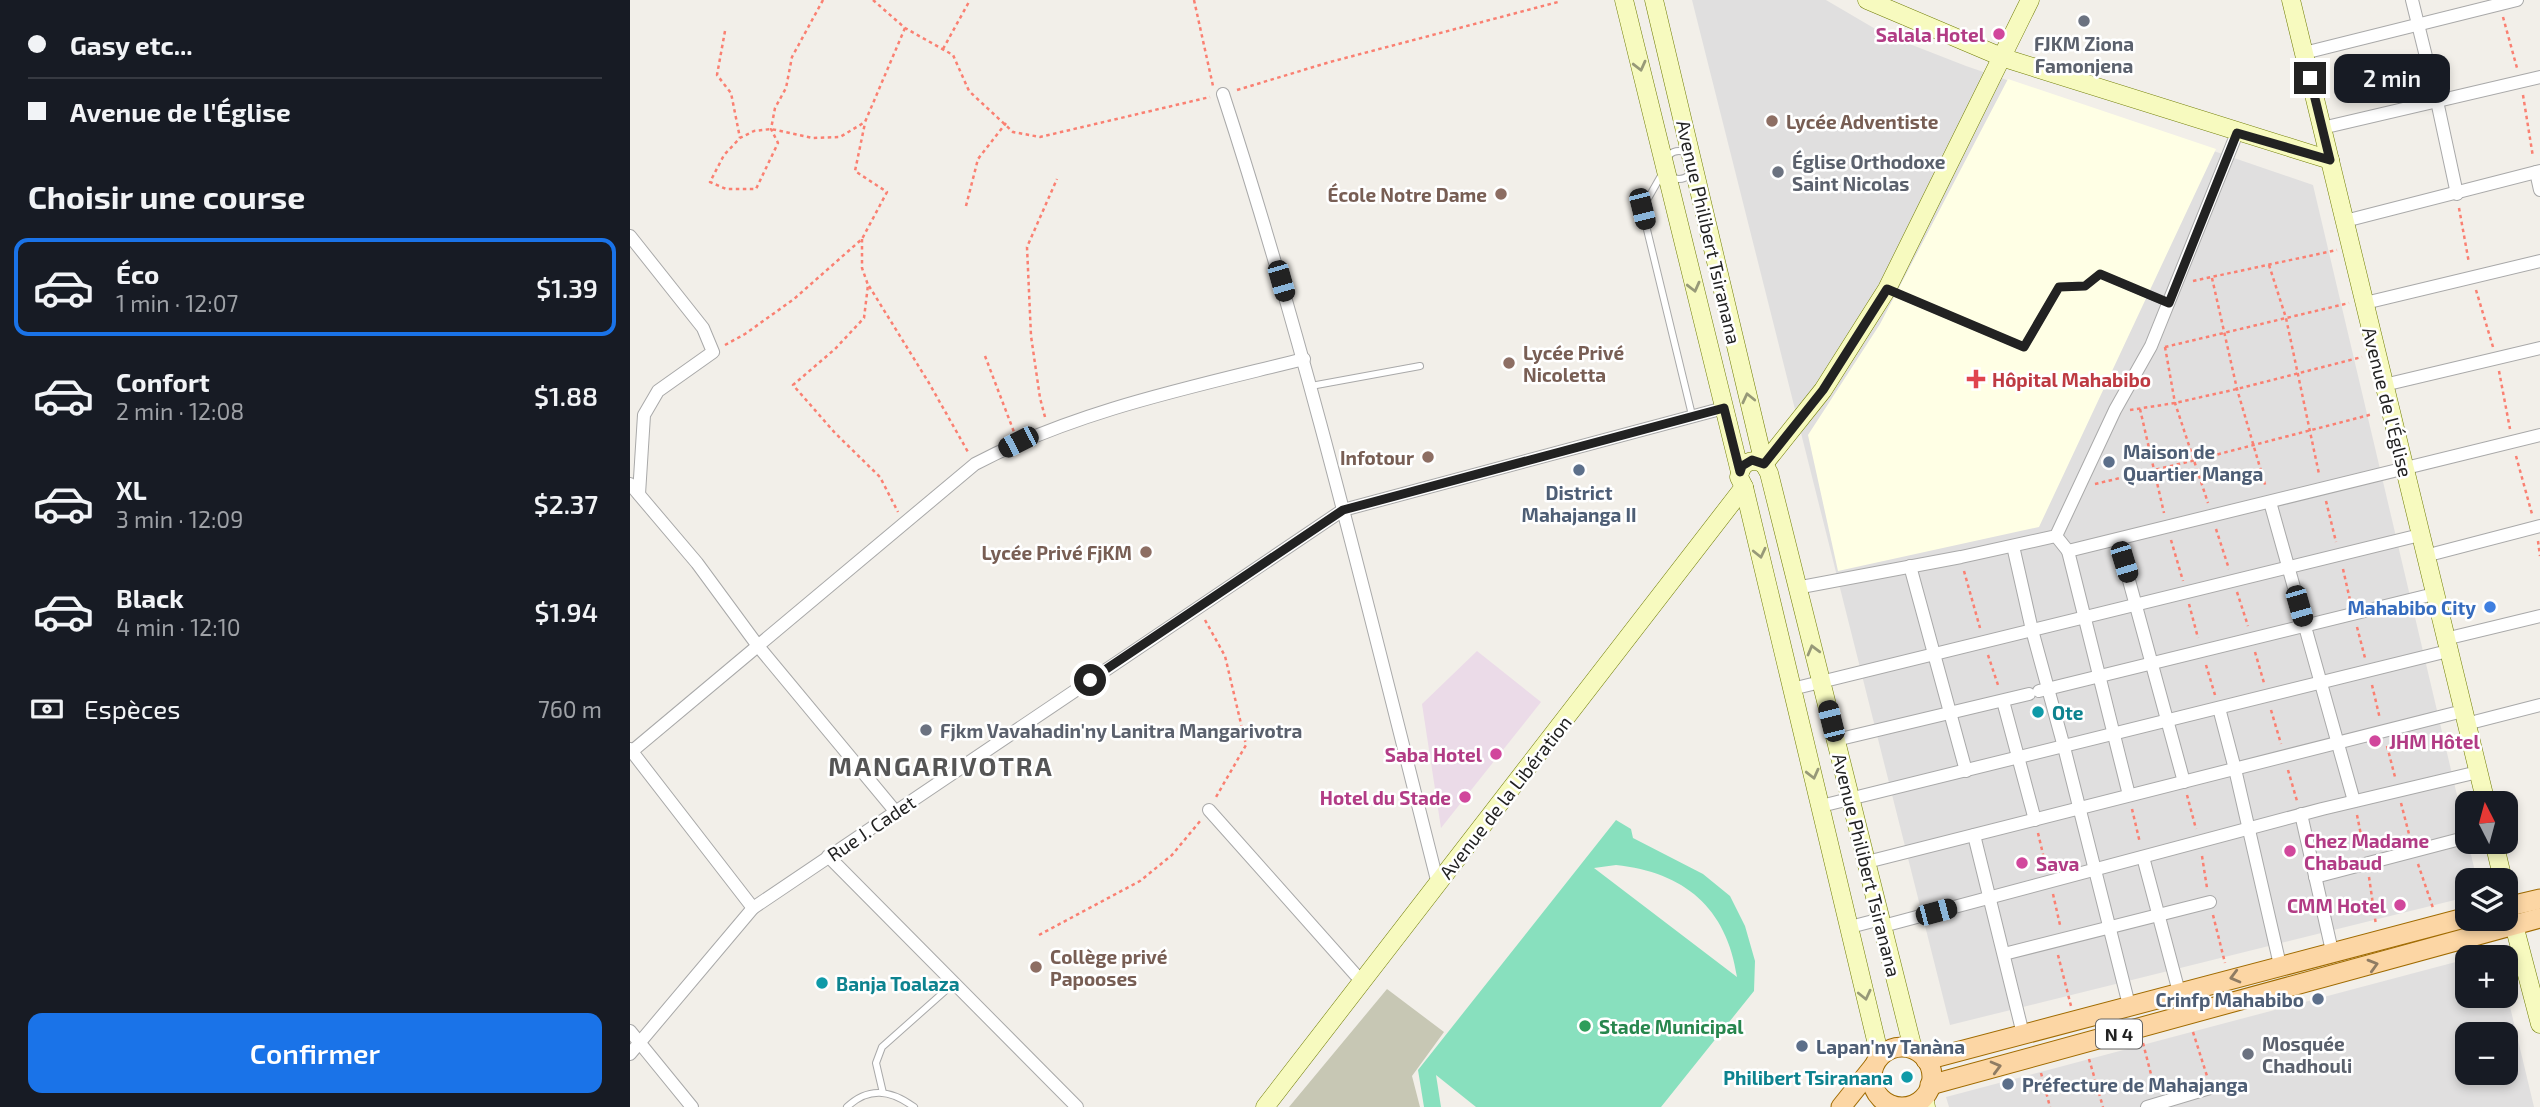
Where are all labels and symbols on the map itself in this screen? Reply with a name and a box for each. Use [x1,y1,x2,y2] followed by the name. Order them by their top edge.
[2076,13,2092,29] marker: FJKM Ziona Famonjena
[1876,23,1986,46] place label: Salala Hotel
[1991,26,2007,42] marker: Salala Hotel
[2034,32,2134,77] place label: FJKM Ziona Famonjena
[2334,54,2450,102] callout: 2 min
[1632,60,1646,72] one-way arrow
[2294,62,2326,94] route end
[1786,110,1939,134] place label: Lycée Adventiste
[1764,113,1780,129] marker: Lycée Adventiste
[1672,118,1746,346] street label: Avenue Philibert Tsiranana
[1792,149,1946,195] place label: Église Orthodoxe Saint Nicolas
[1770,164,1786,180] marker: Église Orthodoxe Saint Nicolas
[1328,182,1487,206] place label: École Notre Dame
[1493,186,1509,202] marker: École Notre Dame
[1627,186,1658,232] car
[1266,258,1297,304] car
[1686,281,1700,293] one-way arrow
[2358,325,2418,479] street label: Avenue de l'Église
[1523,341,1624,386] place label: Lycée Privé Nicoletta
[1501,355,1517,371] marker: Lycée Privé Nicoletta
[1992,368,2151,391] place label: Hôpital Mahabibo
[1966,369,1986,389] marker: Hôpital Mahabibo
[1742,392,1756,404] one-way arrow
[995,423,1042,461] car
[2123,440,2263,486] place label: Maison de Quartier Manga
[1340,446,1414,469] place label: Infotour
[1420,449,1436,465] marker: Infotour
[2101,454,2117,470] marker: Maison de Quartier Manga
[1571,462,1587,478] marker: District Mahajanga II
[1522,481,1636,526] place label: District Mahajanga II
[2108,539,2141,585] car
[981,541,1132,565] place label: Lycée Privé FjKM
[1138,544,1154,560] marker: Lycée Privé FjKM
[1751,547,1766,559] one-way arrow
[2284,583,2315,629] car
[2347,596,2476,620] place label: Mahabibo City
[2482,599,2498,615] marker: Mahabibo City
[1807,644,1821,656] one-way arrow
[1074,664,1106,696] route start
[1816,698,1847,744] car
[2052,701,2084,724] place label: Ote
[2030,704,2046,720] marker: Ote
[1434,711,1576,883] street label: Avenue de la Libération
[940,719,1302,743] place label: Fjkm Vavahadin'ny Lanitra Mangarivotra
[918,722,934,738] marker: Fjkm Vavahadin'ny Lanitra Mangarivotra
[2389,730,2480,753] place label: JHM Hôtel
[2367,733,2383,749] marker: JHM Hôtel
[1385,743,1483,766] place label: Saba Hotel
[1488,746,1504,762] marker: Saba Hotel
[828,750,1054,781] district label: MANGARIVOTRA
[1828,751,1906,979] street label: Avenue Philibert Tsiranana
[1805,768,1819,780] one-way arrow
[1320,786,1451,809] place label: Hotel du Stade
[1457,789,1473,805] marker: Hotel du Stade
[823,790,919,866] street label: Rue J. Cadet
[2455,791,2518,854] north arrow
[2304,829,2430,874] place label: Chez Madame Chabaud
[2282,843,2298,859] marker: Chez Madame Chabaud
[2036,852,2079,875] place label: Sava
[2014,855,2030,871] marker: Sava
[2287,894,2387,917] place label: CMM Hotel
[1913,896,1960,928] car
[2392,897,2408,913] marker: CMM Hotel
[1050,945,1168,990] place label: Collège privé Papooses
[1028,959,1044,975] marker: Collège privé Papooses
[2366,959,2378,973] one-way arrow
[2229,969,2241,983] one-way arrow
[836,972,960,995] place label: Banja Toalaza
[814,975,830,991] marker: Banja Toalaza
[2155,988,2304,1011] place label: Crinfp Mahabibo
[1857,989,1872,1001] one-way arrow
[2310,991,2326,1007] marker: Crinfp Mahabibo
[1599,1015,1744,1038] place label: Stade Municipal
[1577,1018,1593,1034] marker: Stade Municipal
[2096,1020,2142,1049] road number: N 4
[2262,1032,2352,1077] place label: Mosquée Chadhouli
[1816,1035,1965,1059] place label: Lapan'ny Tanàna
[1794,1038,1810,1054] marker: Lapan'ny Tanàna
[2240,1046,2256,1062] marker: Mosquée Chadhouli
[1990,1061,2002,1076] one-way arrow
[1723,1066,1893,1089] place label: Philibert Tsiranana
[1899,1069,1915,1085] marker: Philibert Tsiranana
[2022,1073,2248,1096] place label: Préfecture de Mahajanga
[2000,1076,2016,1092] marker: Préfecture de Mahajanga

